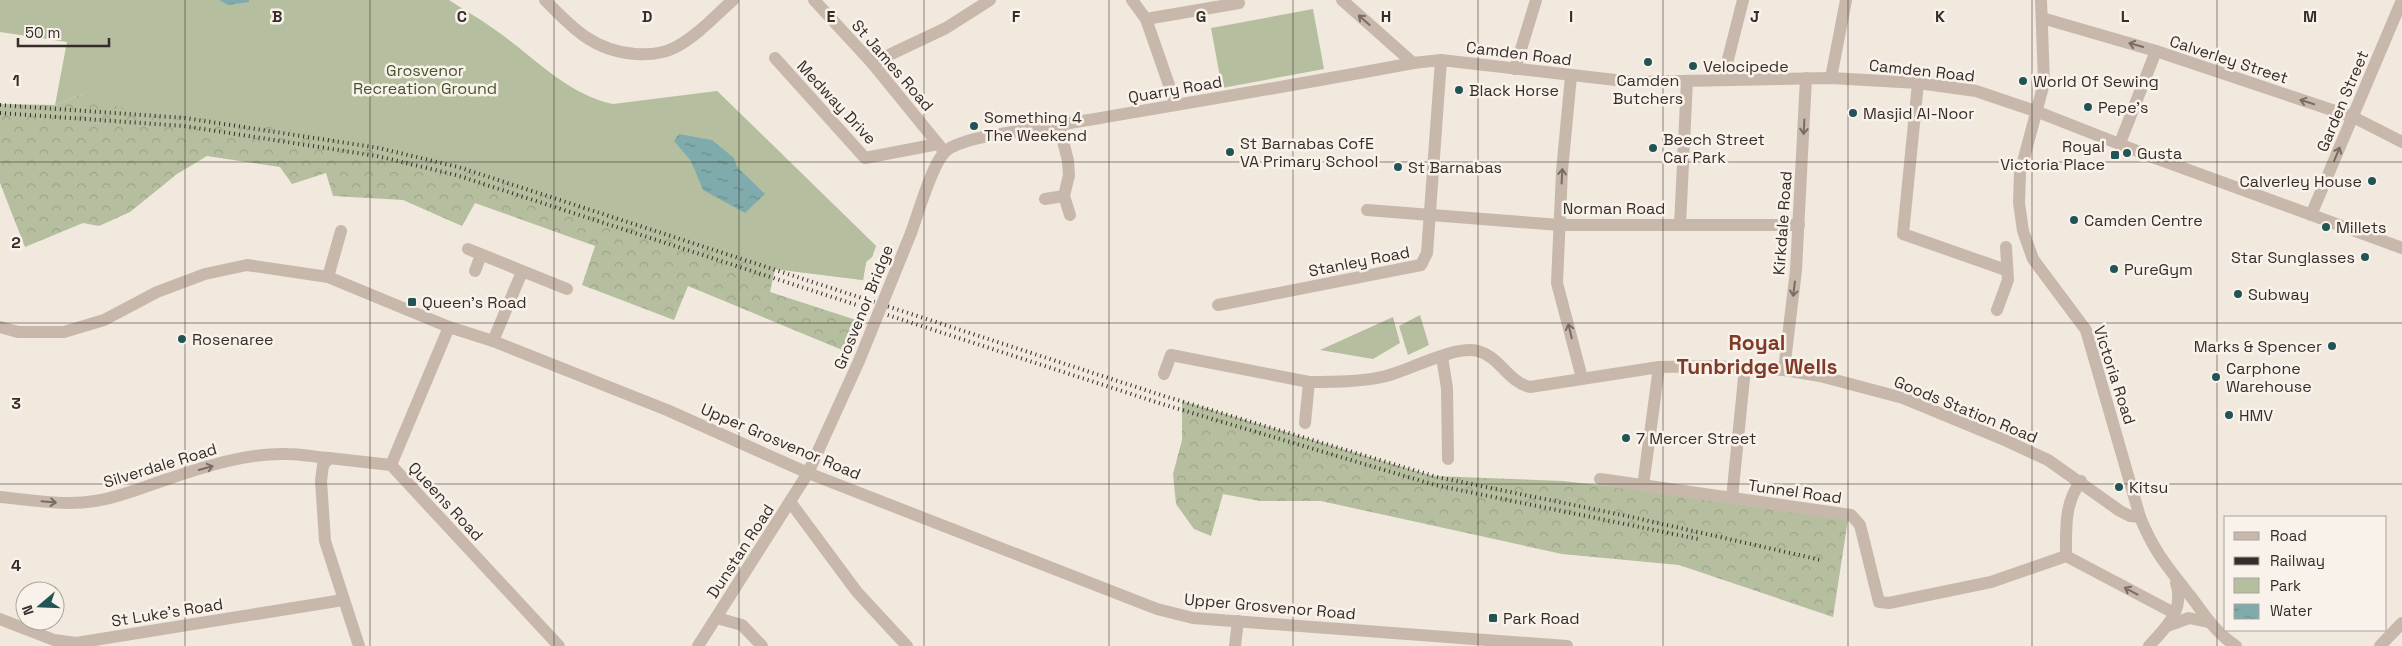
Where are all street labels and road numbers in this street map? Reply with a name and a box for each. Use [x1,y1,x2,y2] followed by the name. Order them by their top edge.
[847,15,938,115] street label: St James Road
[2167,30,2291,89] street label: Calverley Street
[1465,37,1573,70] street label: Camden Road
[2312,47,2373,155] street label: Garden Street
[1868,55,1976,86] street label: Camden Road
[792,56,881,149] street label: Medway Drive
[1127,71,1224,108] street label: Quarry Road
[1768,170,1797,276] street label: Kirkdale Road
[1563,198,1665,219] street label: Norman Road
[1307,241,1412,282] street label: Stanley Road
[829,242,898,373] street label: Grosvenor Bridge
[2089,323,2140,427] street label: Victoria Road
[1891,371,2041,448] street label: Goods Station Road
[697,398,864,485] street label: Upper Grosvenor Road
[101,438,219,493] street label: Silverdale Road
[403,457,488,545] street label: Queens Road
[1747,475,1843,508] street label: Tunnel Road
[702,500,779,602] street label: Dunstan Road
[1183,589,1357,624] street label: Upper Grosvenor Road
[110,593,224,632] street label: St Luke's Road

